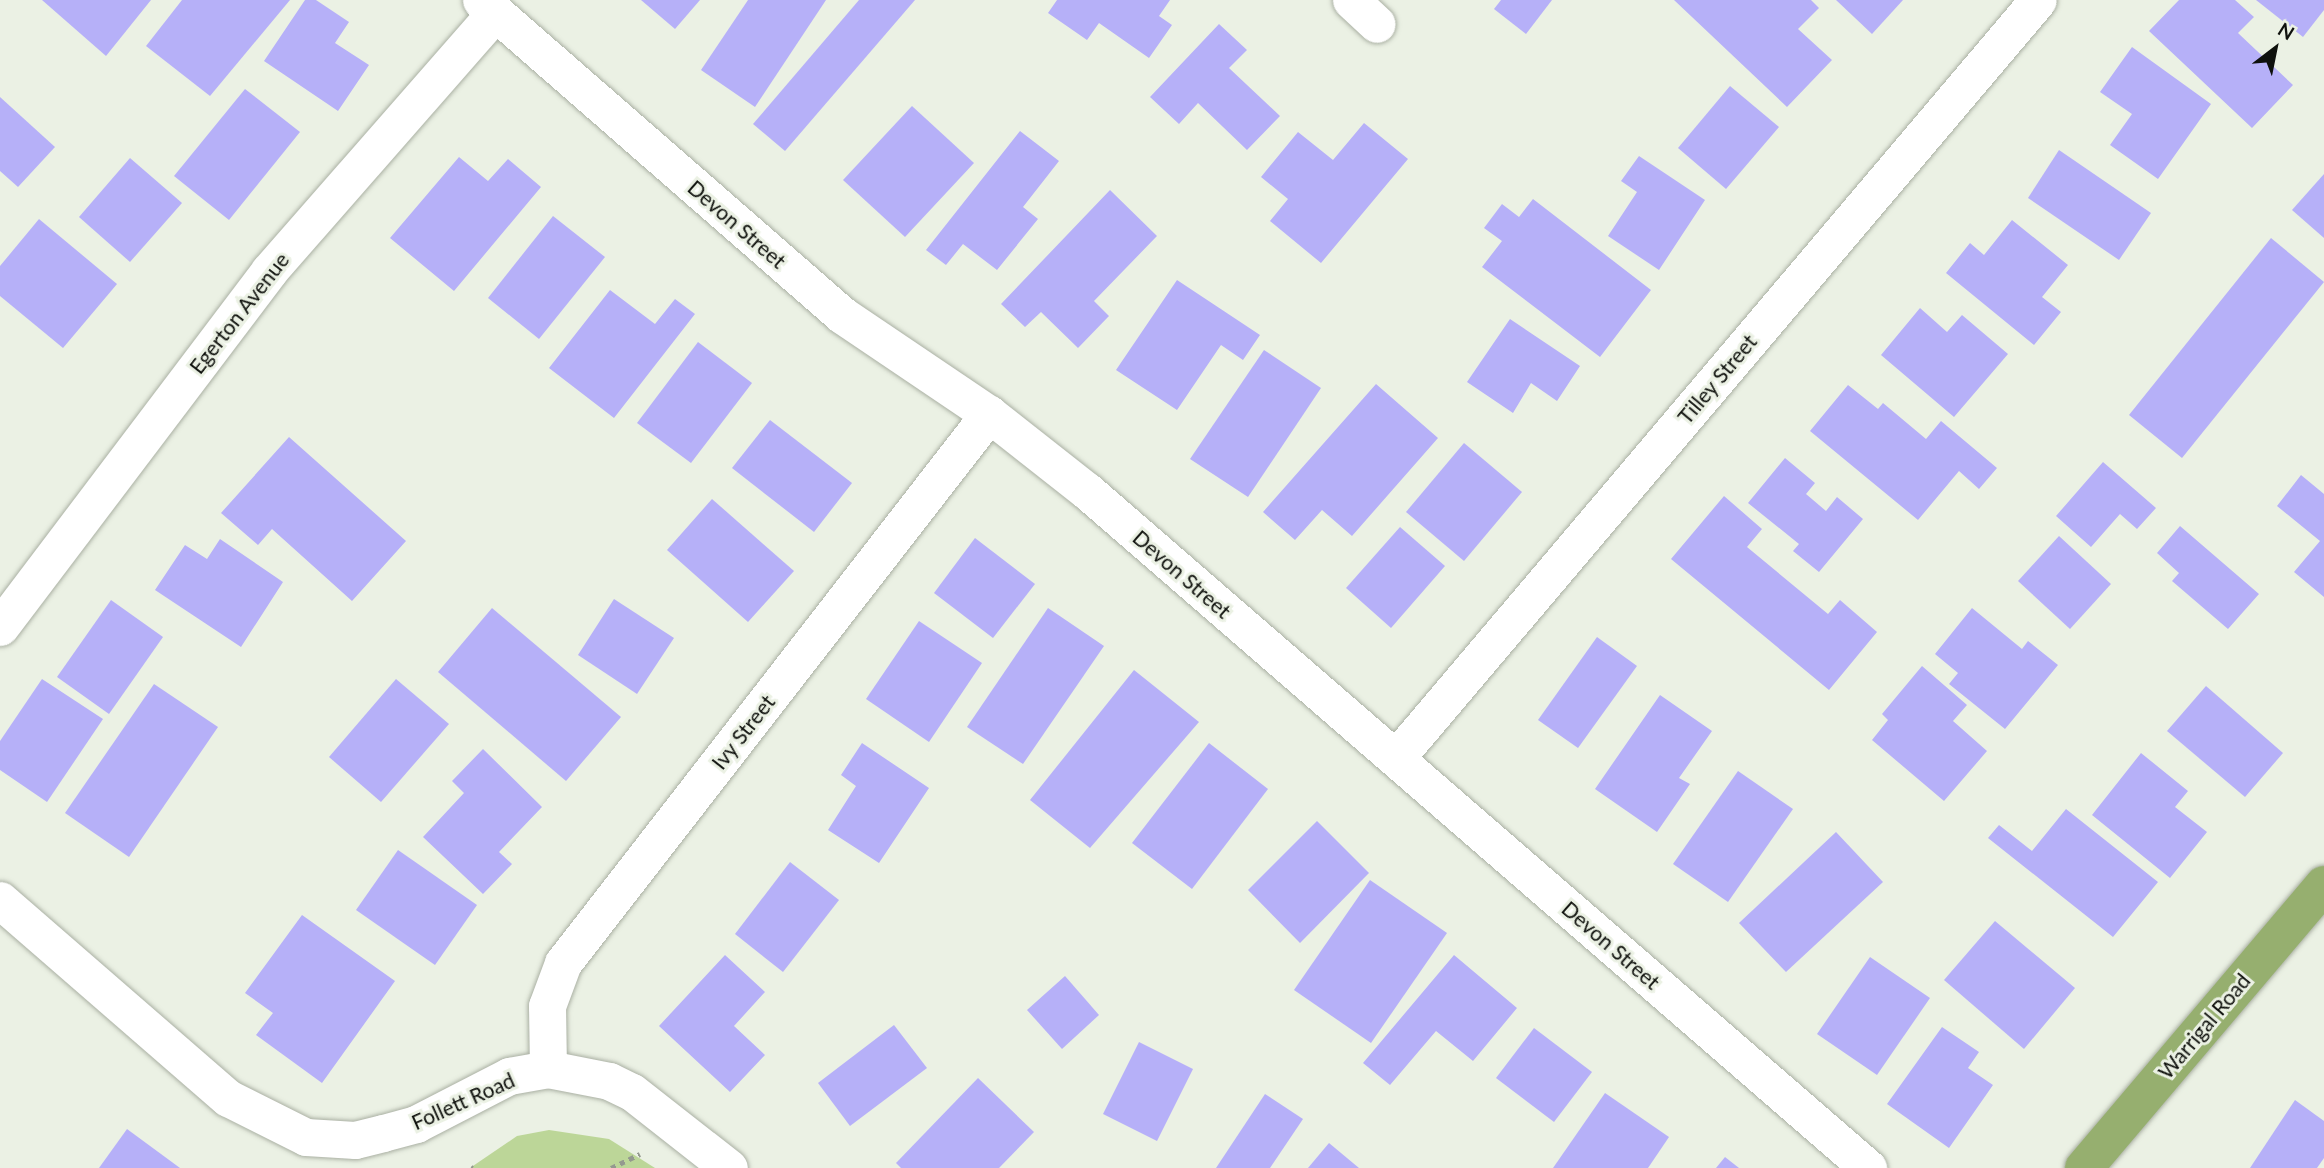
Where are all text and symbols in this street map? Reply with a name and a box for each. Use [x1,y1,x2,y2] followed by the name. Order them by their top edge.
[2240,14,2310,84] north arrow
[2274,17,2299,44] text: N
[683,175,791,273] street label: Devon Street
[184,247,294,379] street label: Egerton Avenue
[1672,329,1762,429] street label: Tilley Street
[1128,525,1236,623] street label: Devon Street
[706,690,780,774] street label: Ivy Street
[1557,896,1665,994] street label: Devon Street
[2153,968,2255,1084] street label: Warrigal Road
[408,1067,518,1135] street label: Follett Road

